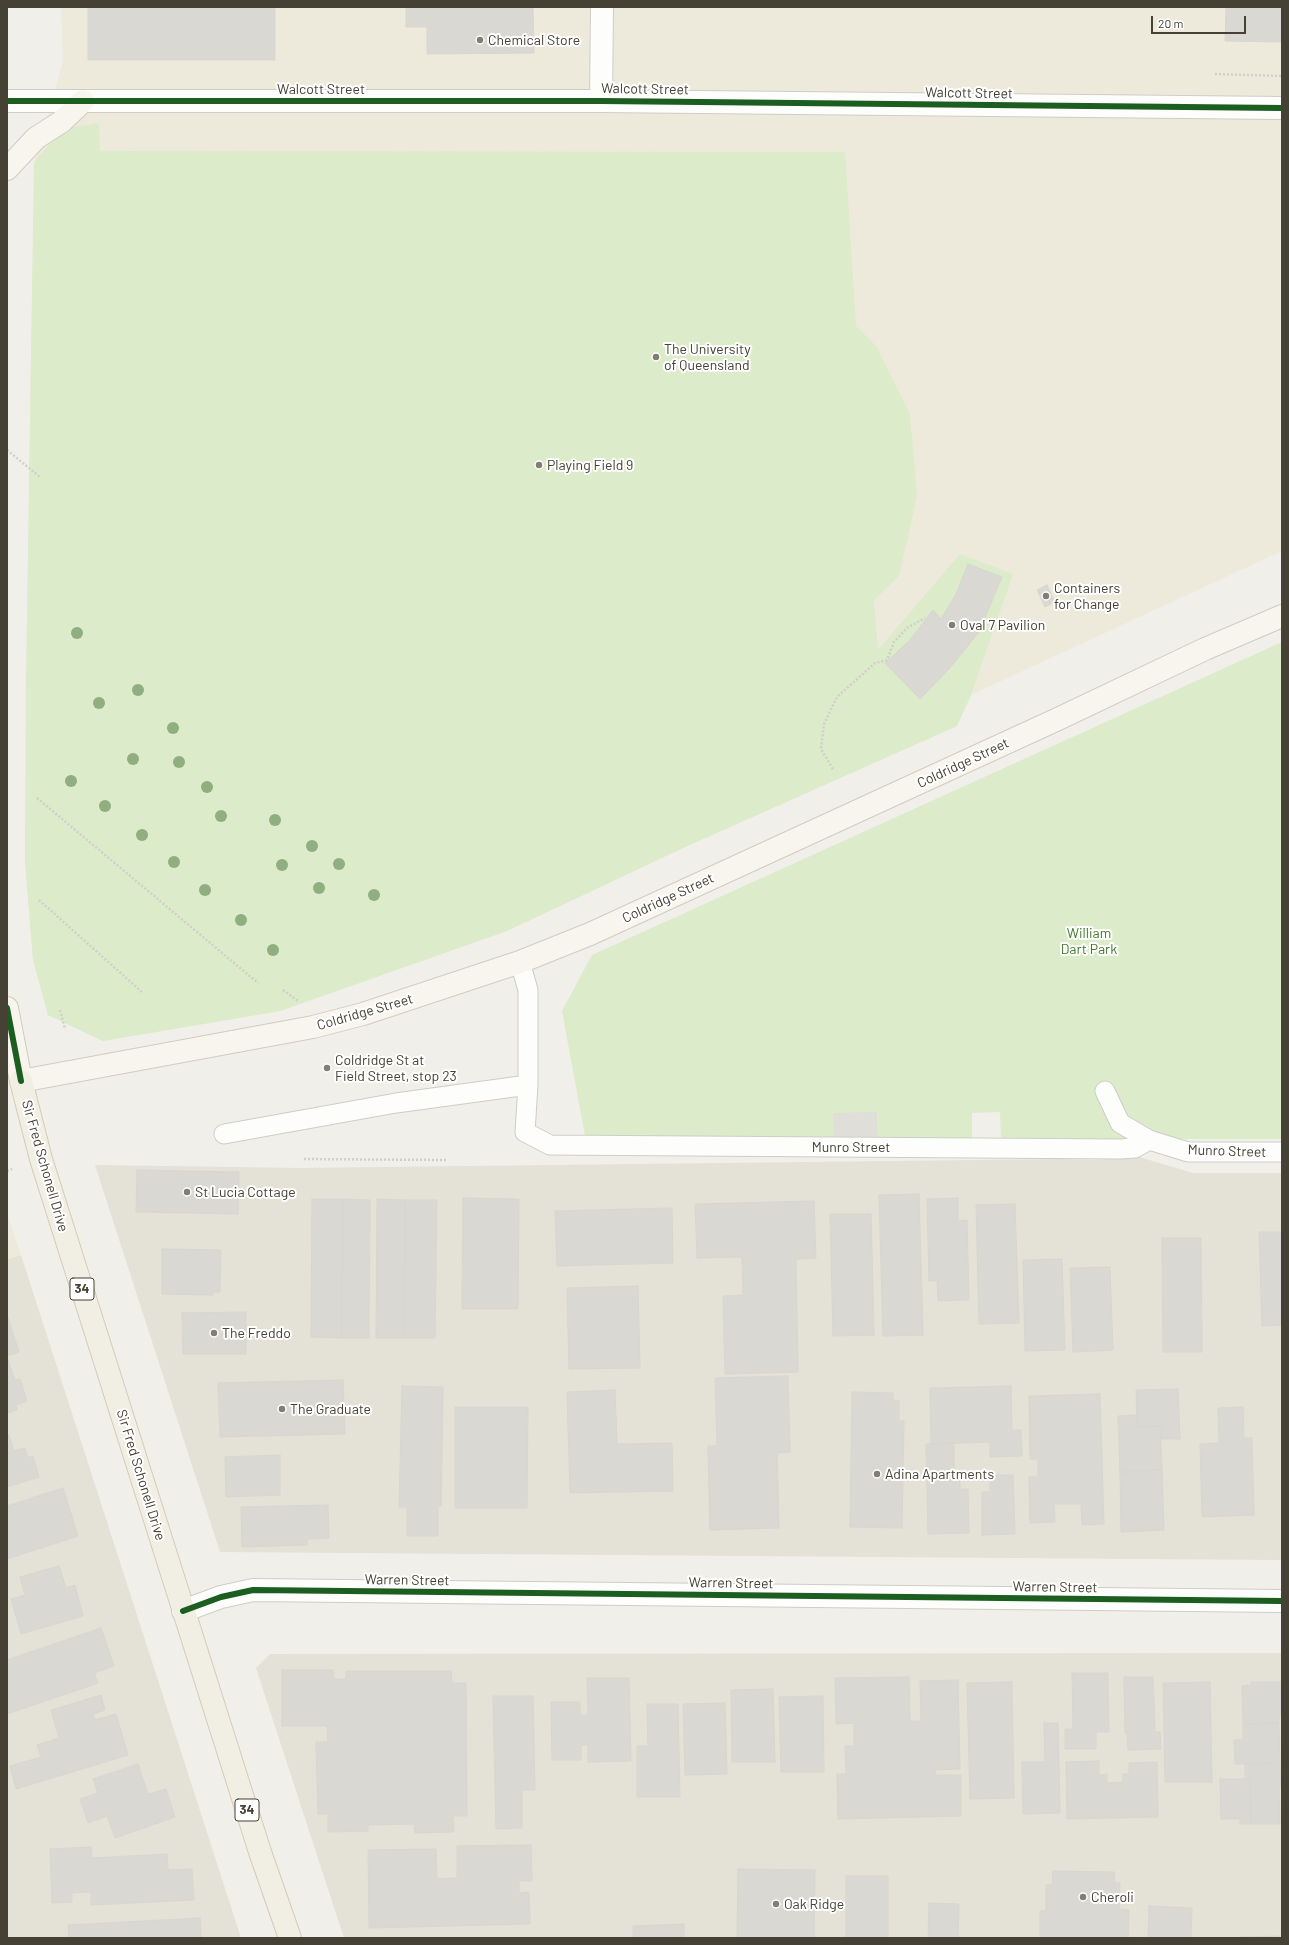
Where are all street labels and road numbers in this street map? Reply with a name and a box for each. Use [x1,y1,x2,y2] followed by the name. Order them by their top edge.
[601,80,689,98] street label: Walcott Street
[277,81,365,97] street label: Walcott Street
[925,84,1013,102] street label: Walcott Street
[914,734,1012,792] street label: Coldridge Street
[619,869,717,927] street label: Coldridge Street
[315,990,415,1034] street label: Coldridge Street
[18,1098,72,1234] street label: Sir Fred Schonell Drive
[812,1139,890,1155] street label: Munro Street
[1187,1141,1267,1161] street label: Munro Street
[70,1278,94,1300] road number: 34
[113,1407,169,1543] street label: Sir Fred Schonell Drive
[364,1571,450,1589] street label: Warren Street
[688,1574,774,1592] street label: Warren Street
[1012,1578,1098,1596] street label: Warren Street
[235,1799,259,1821] road number: 34

